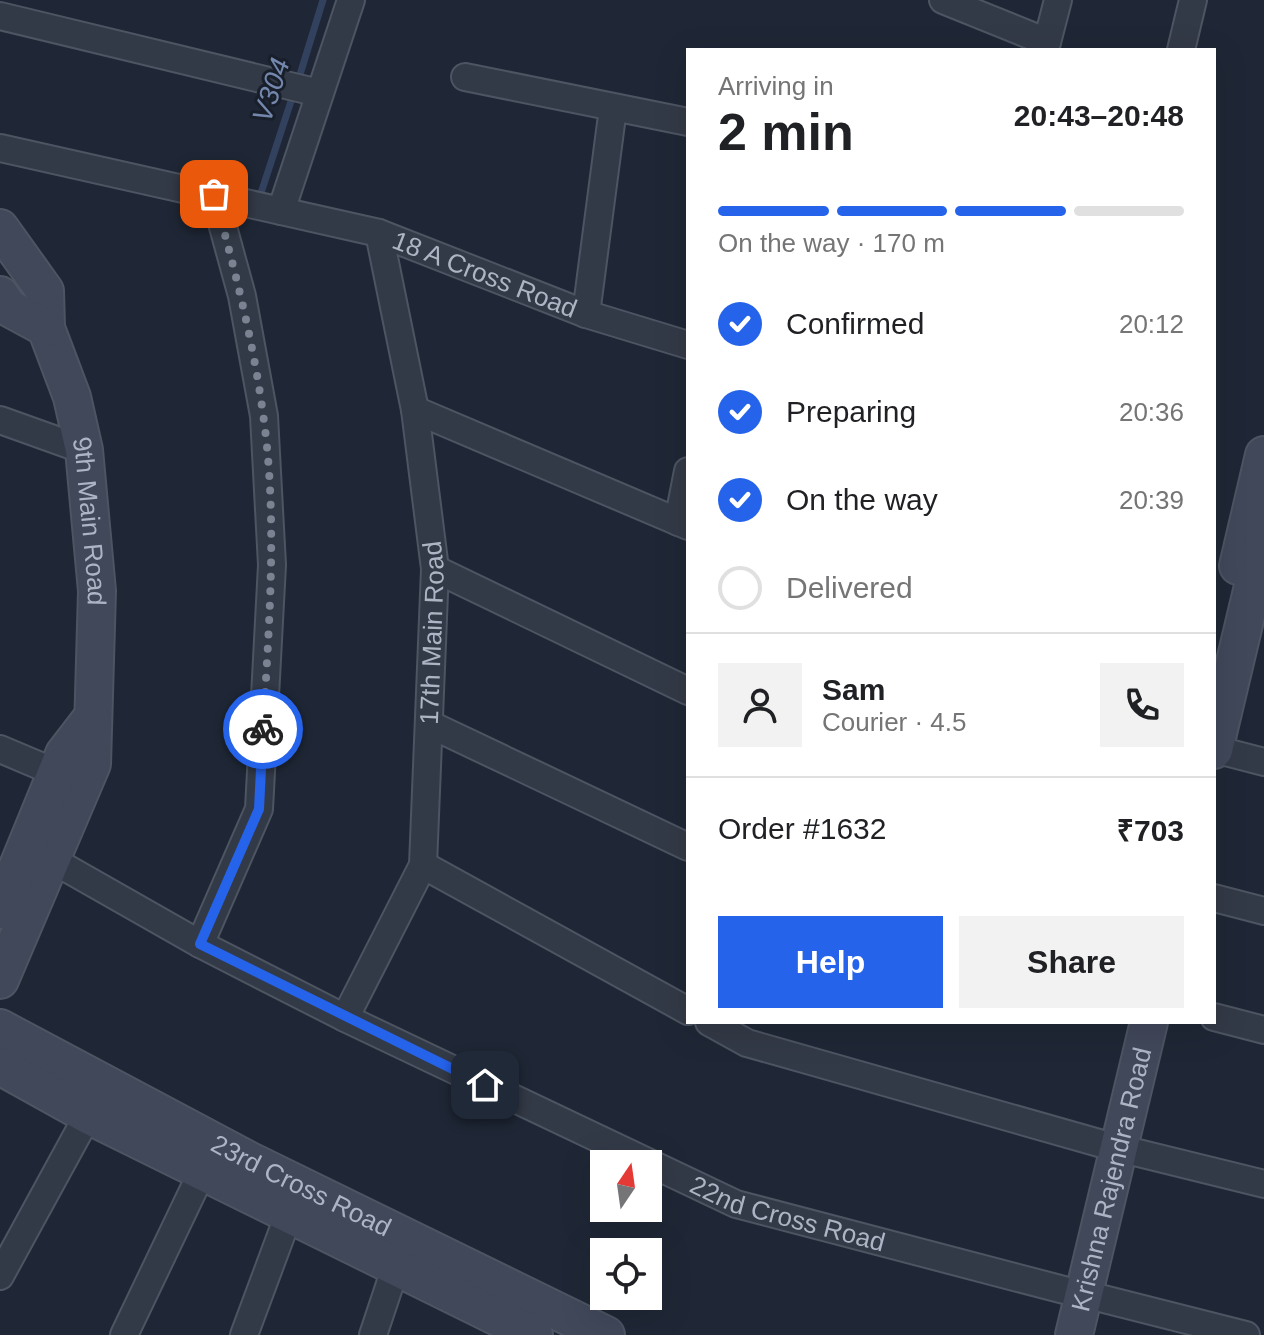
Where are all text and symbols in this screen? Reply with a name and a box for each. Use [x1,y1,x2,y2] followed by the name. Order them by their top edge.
[246,54,296,126] water label: V304
[718,71,834,101] text: Arriving in
[1014,99,1184,132] text: 20:43–20:48
[718,103,854,161] text: 2 min
[180,160,248,228] pin
[192,172,236,216] icon: bag
[388,225,581,324] street label: 18 A Cross Road
[718,228,945,258] text: On the way · 170 m
[718,302,762,346] icon: check
[786,307,924,340] text: Confirmed
[1119,309,1184,339] text: 20:12
[718,390,762,434] icon: check
[786,395,916,428] text: Preparing
[1119,397,1184,427] text: 20:36
[66,434,112,606] street label: 9th Main Road
[718,478,762,522] icon: check
[786,483,938,516] text: On the way
[1119,485,1184,515] text: 20:39
[414,539,450,725] street label: 17th Main Road
[786,571,913,604] text: Delivered
[718,663,802,747] button: person
[1100,663,1184,747] button: phone
[822,673,885,706] text: Sam
[223,689,303,769] courier
[241,707,285,751] icon: bike
[822,707,967,737] text: Courier · 4.5
[718,812,886,845] text: Order #1632
[1117,814,1184,847] text: ₹703
[718,916,943,1008] button: Help
[959,916,1184,1008] button: Share
[1065,1044,1157,1314] street label: Krishna Rajendra Road
[451,1051,519,1119] pin
[463,1063,507,1107] icon: home
[206,1128,396,1243] street label: 23rd Cross Road
[590,1150,662,1222] north arrow
[590,1150,662,1310] map controls
[685,1169,888,1257] street label: 22nd Cross Road
[590,1238,662,1310] button: locate

